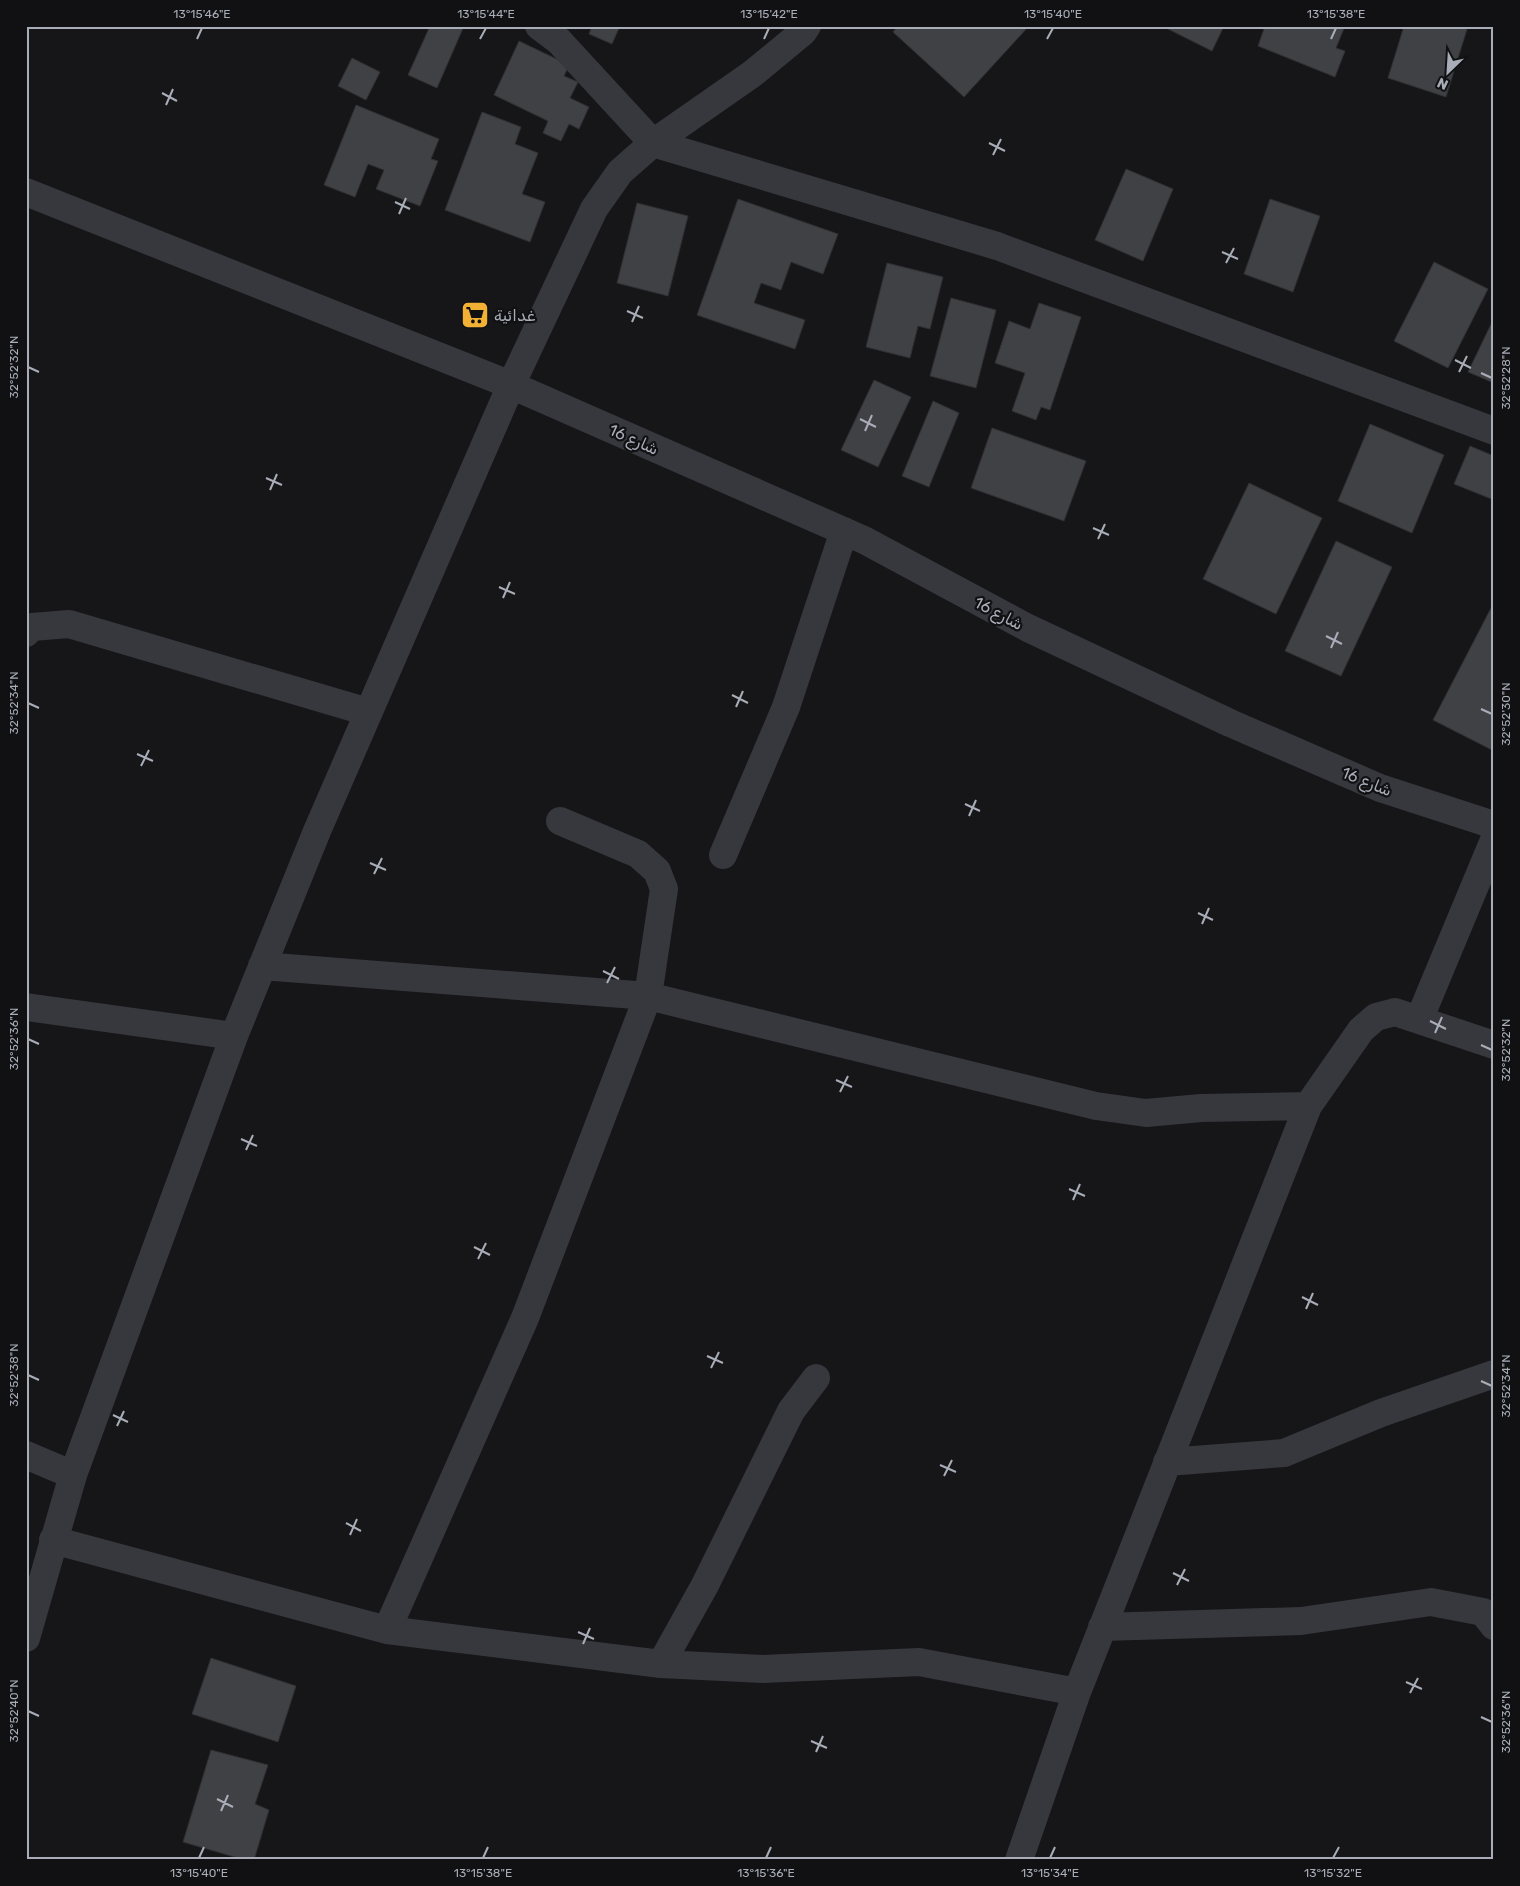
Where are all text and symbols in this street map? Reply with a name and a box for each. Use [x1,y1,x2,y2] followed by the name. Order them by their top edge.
[173,7,231,21] text: 13°15'46"E
[457,7,515,21] text: 13°15'44"E
[740,7,798,21] text: 13°15'42"E
[1024,7,1082,21] text: 13°15'40"E
[1307,7,1365,21] text: 13°15'38"E
[1422,48,1472,98] north arrow
[1435,73,1451,93] text: N
[460,300,490,330] supermarket icon: غدائية
[494,306,536,325] place label: غدائية
[7,336,21,398] text: 32°52'32"N
[1499,346,1513,410] text: 32°52'28"N
[605,420,662,461] street label: شارع 16
[970,593,1026,636] street label: شارع 16
[7,672,21,734] text: 32°52'34"N
[1499,682,1513,746] text: 32°52'30"N
[1338,763,1395,802] street label: شارع 16
[7,1008,21,1070] text: 32°52'36"N
[1499,1019,1513,1081] text: 32°52'32"N
[7,1343,21,1407] text: 32°52'38"N
[1499,1355,1513,1417] text: 32°52'34"N
[7,1680,21,1742] text: 32°52'40"N
[1499,1691,1513,1753] text: 32°52'36"N
[170,1866,228,1880] text: 13°15'40"E
[454,1866,512,1880] text: 13°15'38"E
[737,1866,795,1880] text: 13°15'36"E
[1021,1866,1079,1880] text: 13°15'34"E
[1304,1866,1362,1880] text: 13°15'32"E

